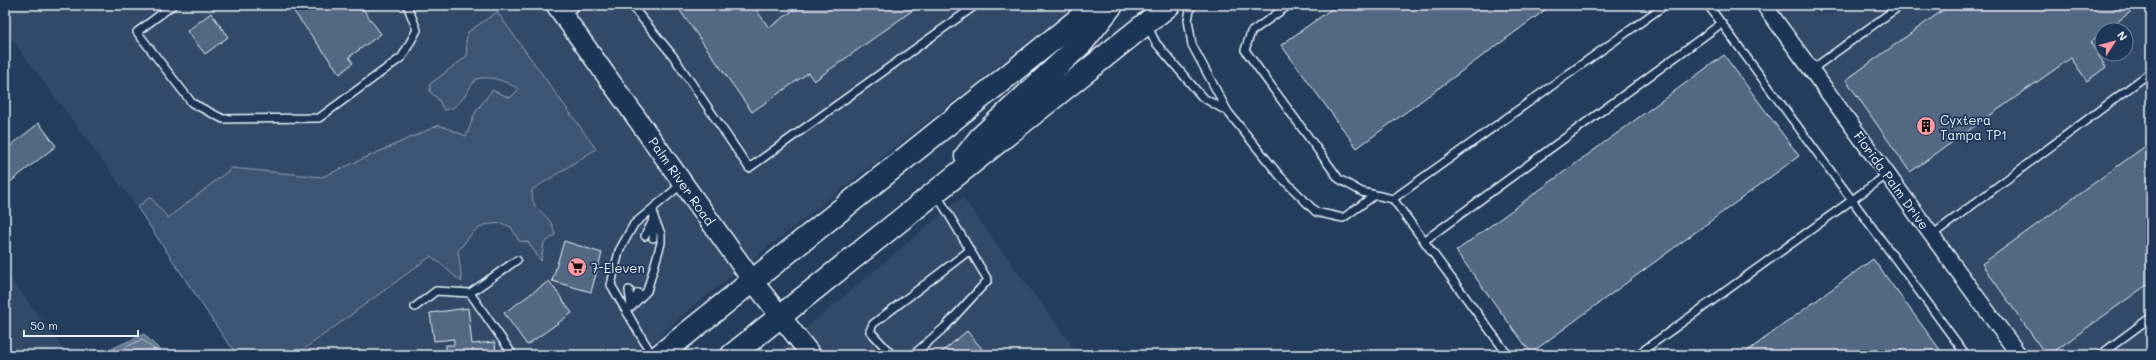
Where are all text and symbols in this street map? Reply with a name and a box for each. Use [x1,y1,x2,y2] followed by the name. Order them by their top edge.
[2094,22,2134,62] north arrow
[2114,28,2131,44] text: N
[1940,111,2007,143] place label: Cyxtera Tampa TP1
[1915,115,1937,137] building icon: Cyxtera Tampa TP1
[1851,127,1933,233] street label: Florida Palm Drive
[645,133,719,229] street label: Palm River Road
[566,256,588,278] supermarket icon: 7-Eleven
[591,259,645,276] place label: 7-Eleven
[24,312,138,338] scale bar
[30,317,58,333] text: 50 m

